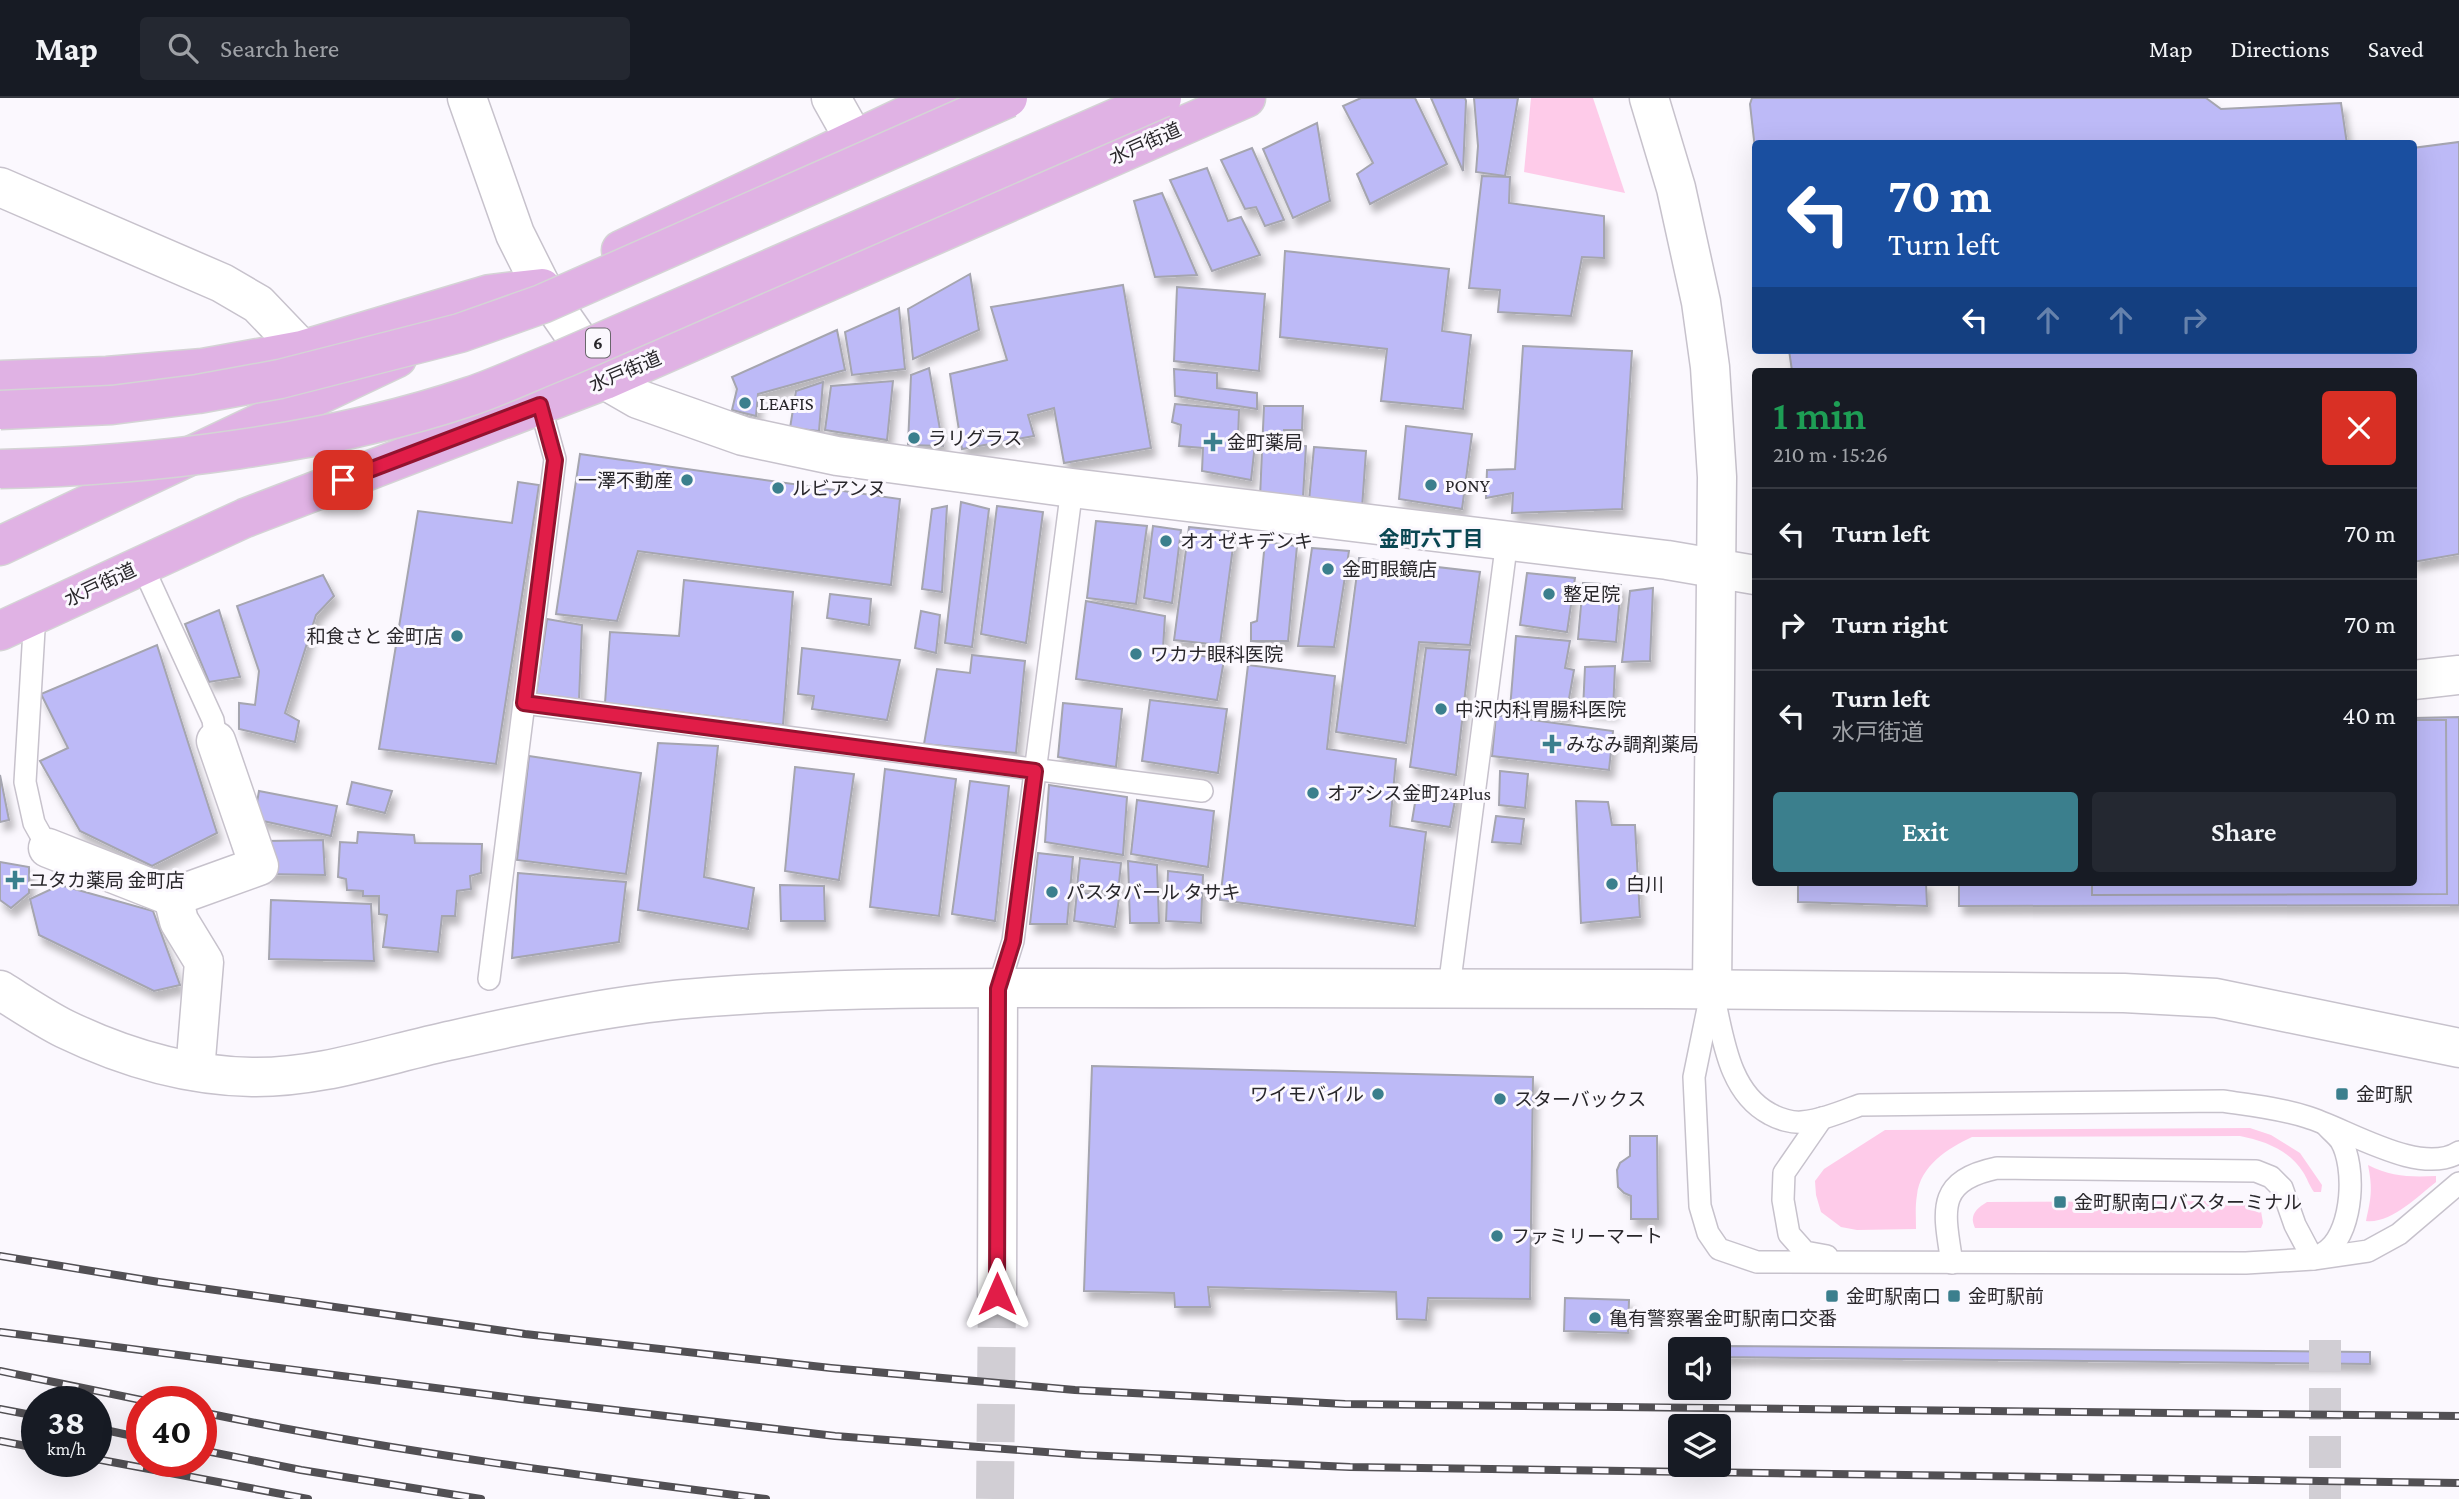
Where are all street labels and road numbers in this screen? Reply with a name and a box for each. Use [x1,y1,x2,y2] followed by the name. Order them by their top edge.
[1106,118,1184,169] street label: 水戸街道
[586,328,610,358] road number: 6
[586,347,664,396] street label: 水戸街道
[61,559,139,610] street label: 水戸街道

